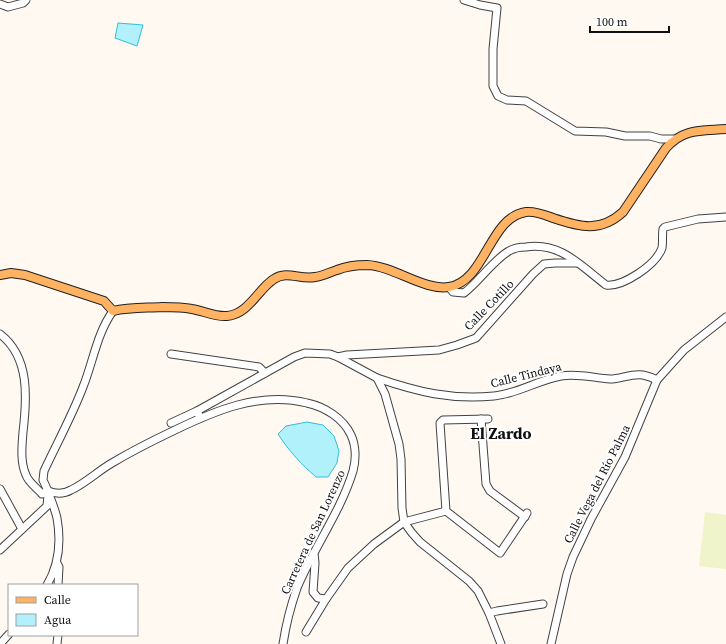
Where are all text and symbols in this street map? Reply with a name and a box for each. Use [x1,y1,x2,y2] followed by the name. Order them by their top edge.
[590,8,669,34] scale bar
[596,14,628,30] text: 100 m
[461,276,518,334] street label: Calle Cotillo
[489,358,564,392] street label: Calle Tindaya
[560,421,634,546] street label: Calle Vega del Río Palma
[470,422,532,444] district label: El Zardo
[277,467,349,597] street label: Carretera de San Lorenzo
[8,584,138,636] legend
[44,592,71,608] text: Calle
[44,612,72,628] text: Agua

